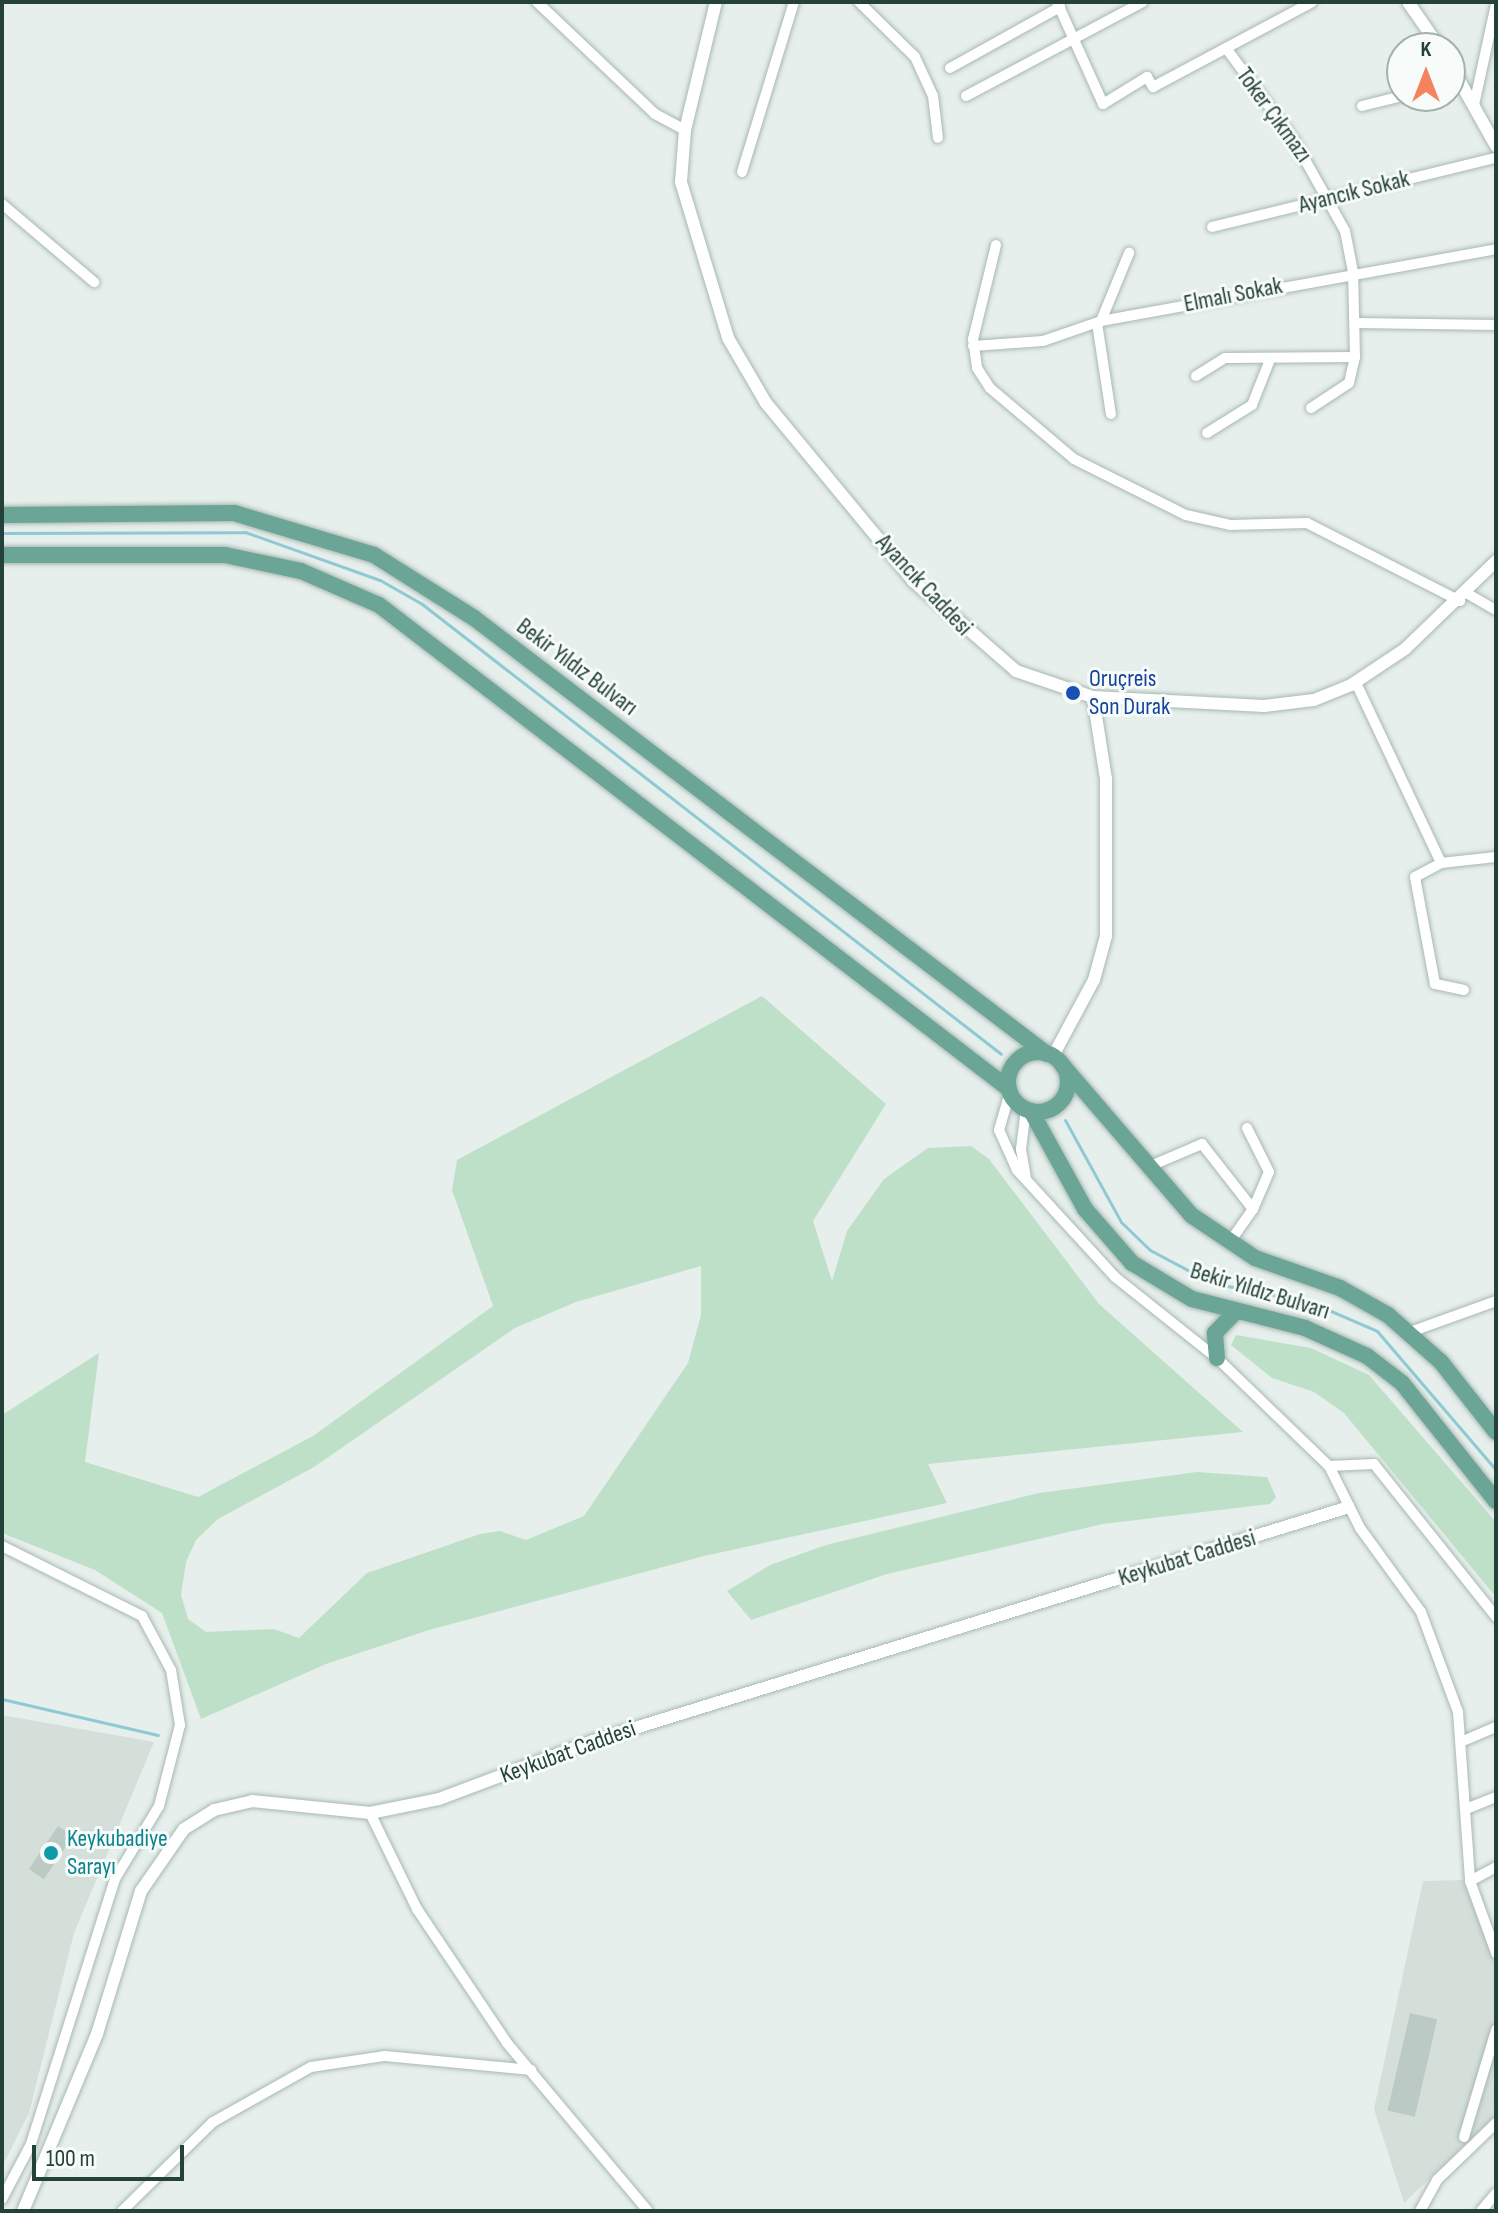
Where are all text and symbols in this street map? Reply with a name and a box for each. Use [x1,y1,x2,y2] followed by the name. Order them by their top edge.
[1386,32,1466,112] north arrow
[1421,36,1431,63] text: K
[1230,62,1318,168] street label: Toker Çıkmazı
[1296,164,1412,220] street label: Ayancık Sokak
[1181,271,1285,319] street label: Elmalı Sokak
[870,528,978,642] street label: Ayancık Caddesi
[511,612,643,722] street label: Bekir Yıldız Bulvarı
[1089,665,1170,721] place label: Oruçreis Son Durak
[1064,684,1082,702] marker: Oruçreis Son Durak
[1187,1256,1333,1326] street label: Bekir Yıldız Bulvarı
[1115,1523,1259,1593] street label: Keykubat Caddesi
[496,1714,640,1790] street label: Keykubat Caddesi
[67,1825,168,1881] place label: Keykubadiye Sarayı
[42,1844,60,1862] marker: Keykubadiye Sarayı
[36,2129,188,2179] scale bar
[46,2144,95,2173] text: 100 m

